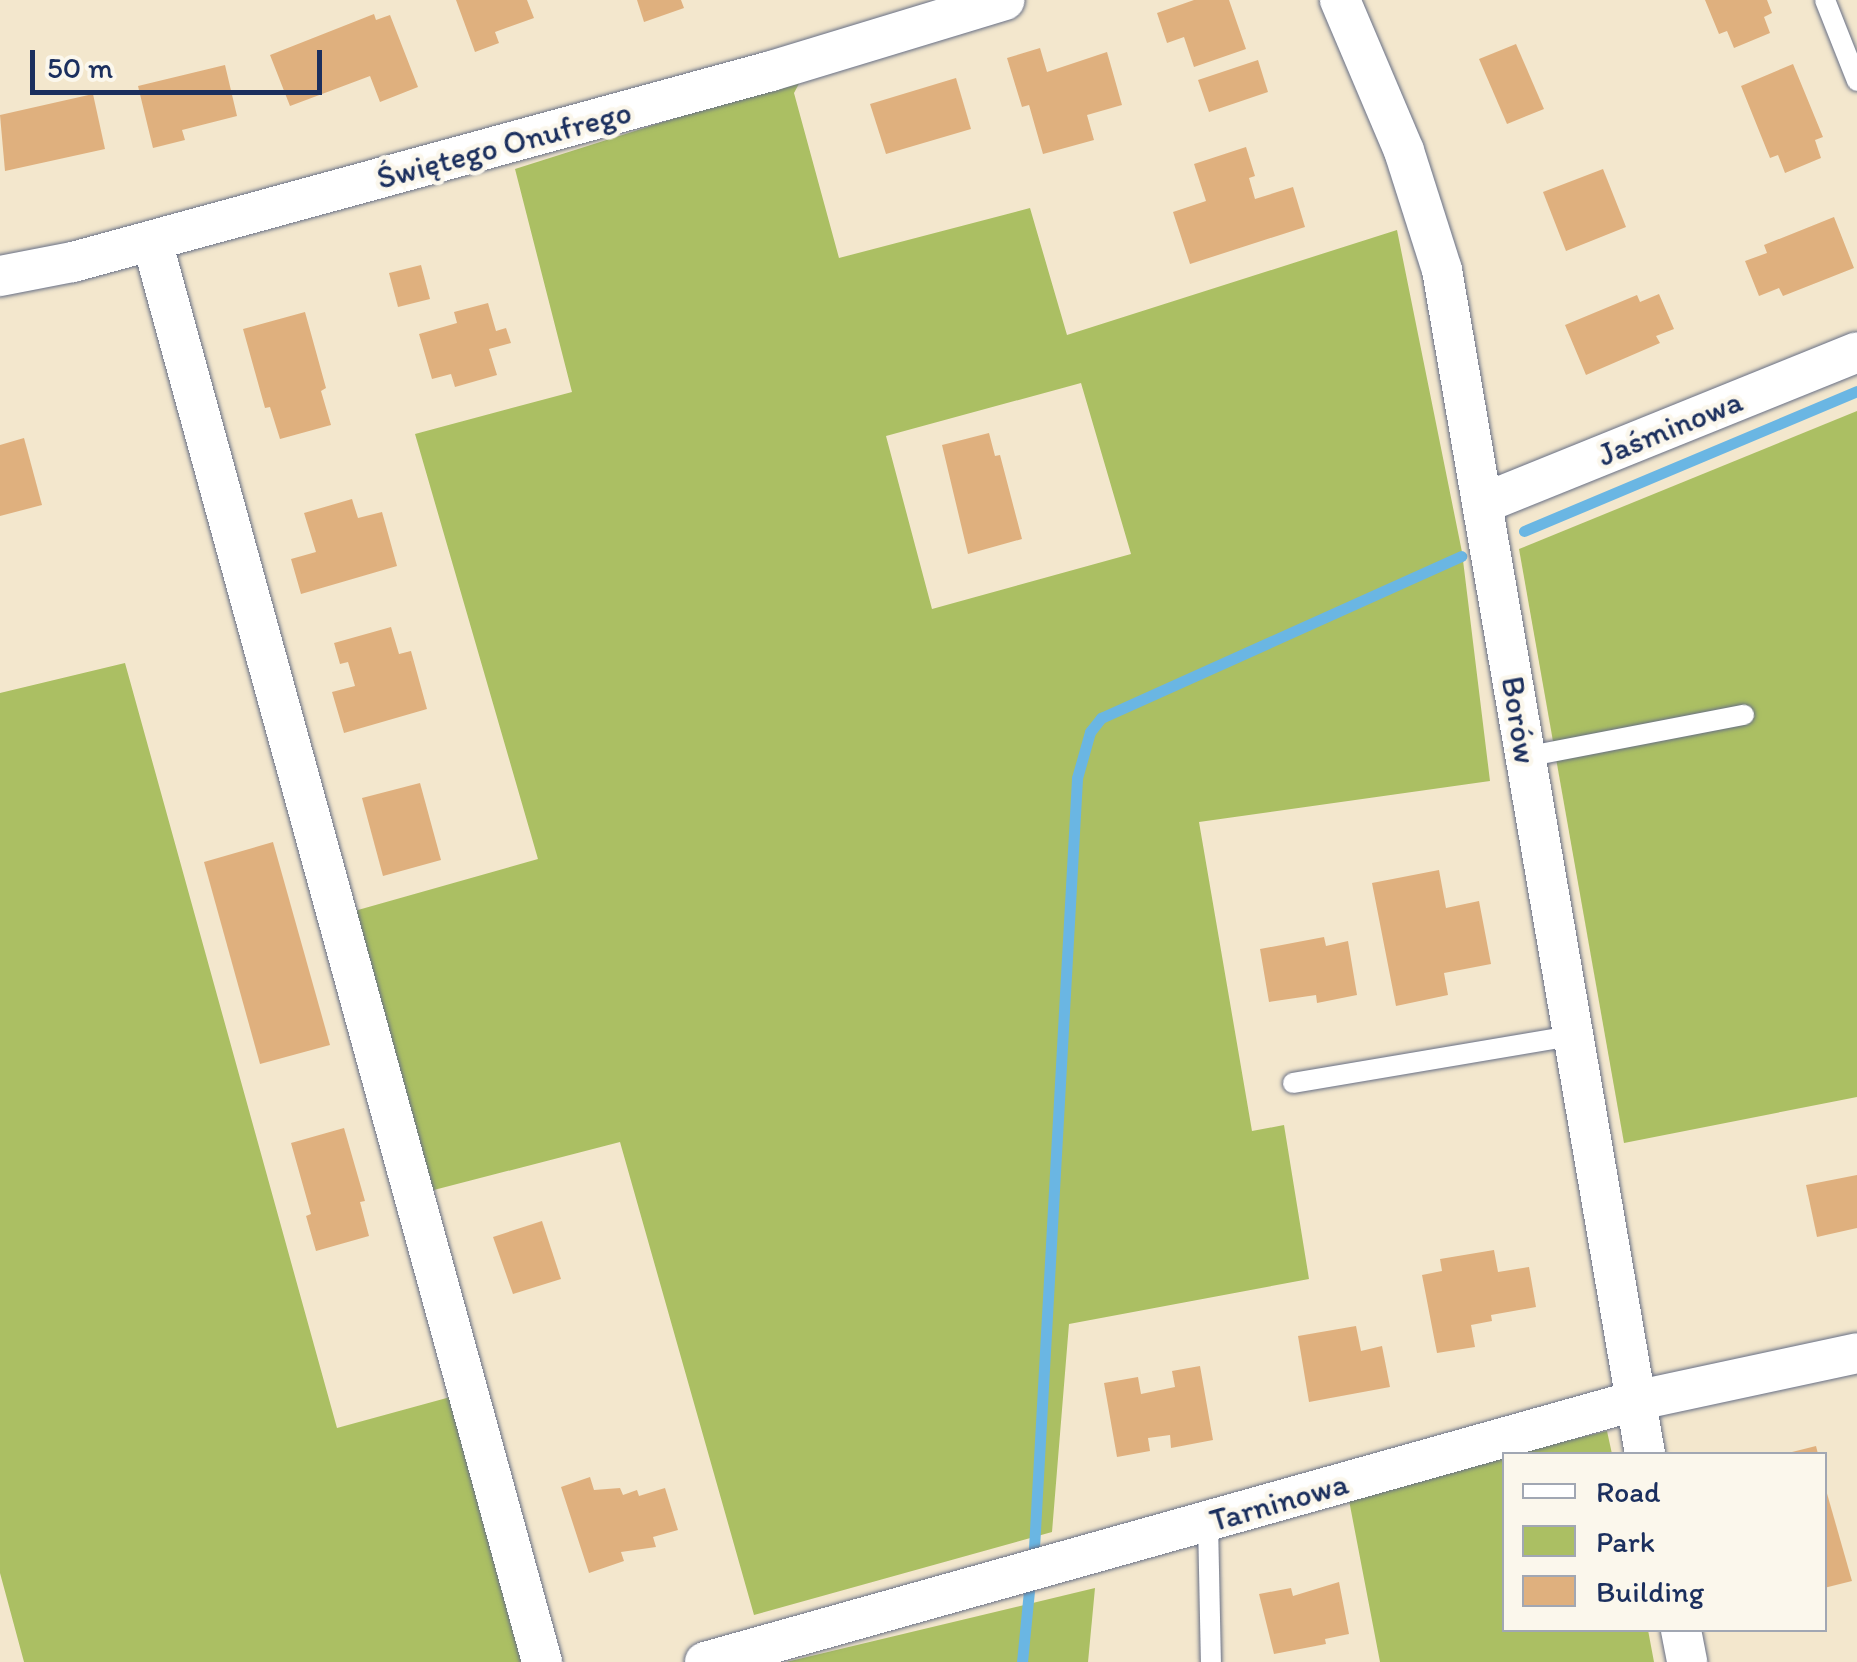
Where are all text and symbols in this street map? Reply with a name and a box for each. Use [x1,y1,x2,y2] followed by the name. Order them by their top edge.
[35,30,328,92] scale bar
[47,49,113,86] text: 50 m
[373,93,635,197] street label: Świętego Onufrego
[1592,382,1748,474] street label: Jaśminowa
[1493,674,1545,766] street label: Borów
[1502,1452,1827,1632] legend
[1205,1464,1353,1540] street label: Tarninowa
[1596,1473,1661,1510] text: Road
[1596,1523,1655,1560] text: Park
[1596,1573,1704,1610] text: Building

